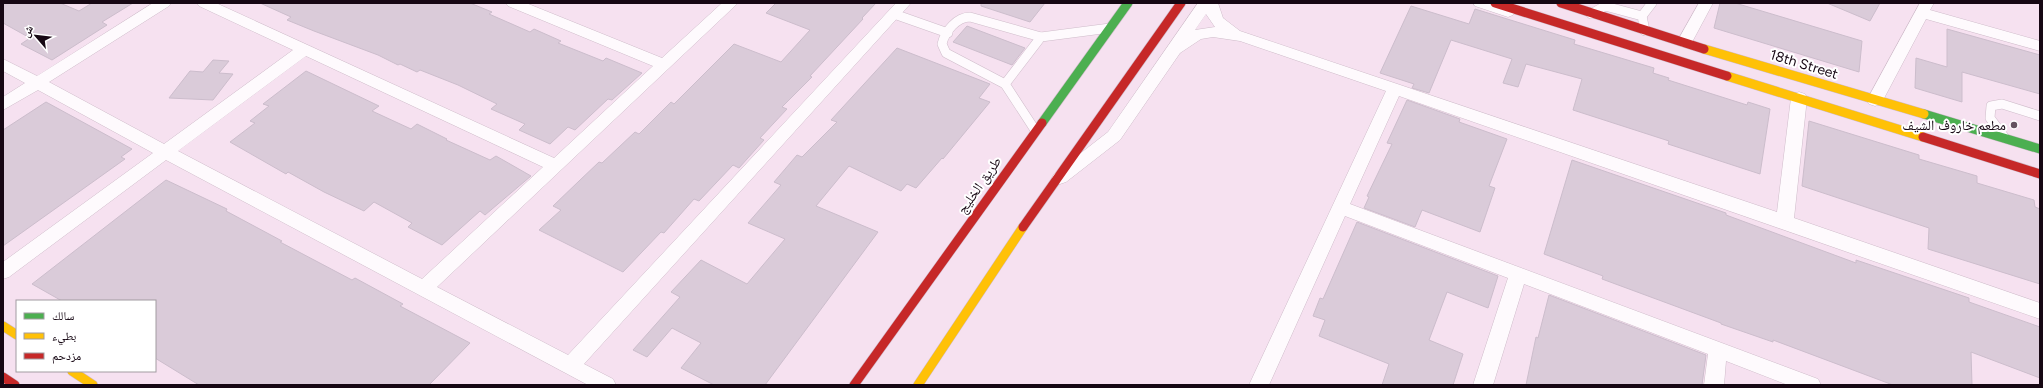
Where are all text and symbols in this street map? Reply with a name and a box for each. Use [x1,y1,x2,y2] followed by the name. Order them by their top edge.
[16,16,56,56] north arrow
[19,23,37,40] text: ش
[1768,46,1840,83] street label: 18th Street
[1902,117,2006,135] place label: مطعم خاروف الشيف
[2009,120,2019,130] marker: مطعم خاروف الشيف
[954,154,1006,218] street label: طريق الخليج
[16,300,156,372] legend
[52,309,74,323] text: سالك
[52,329,76,346] text: بطيء
[52,349,81,364] text: مزدحم

